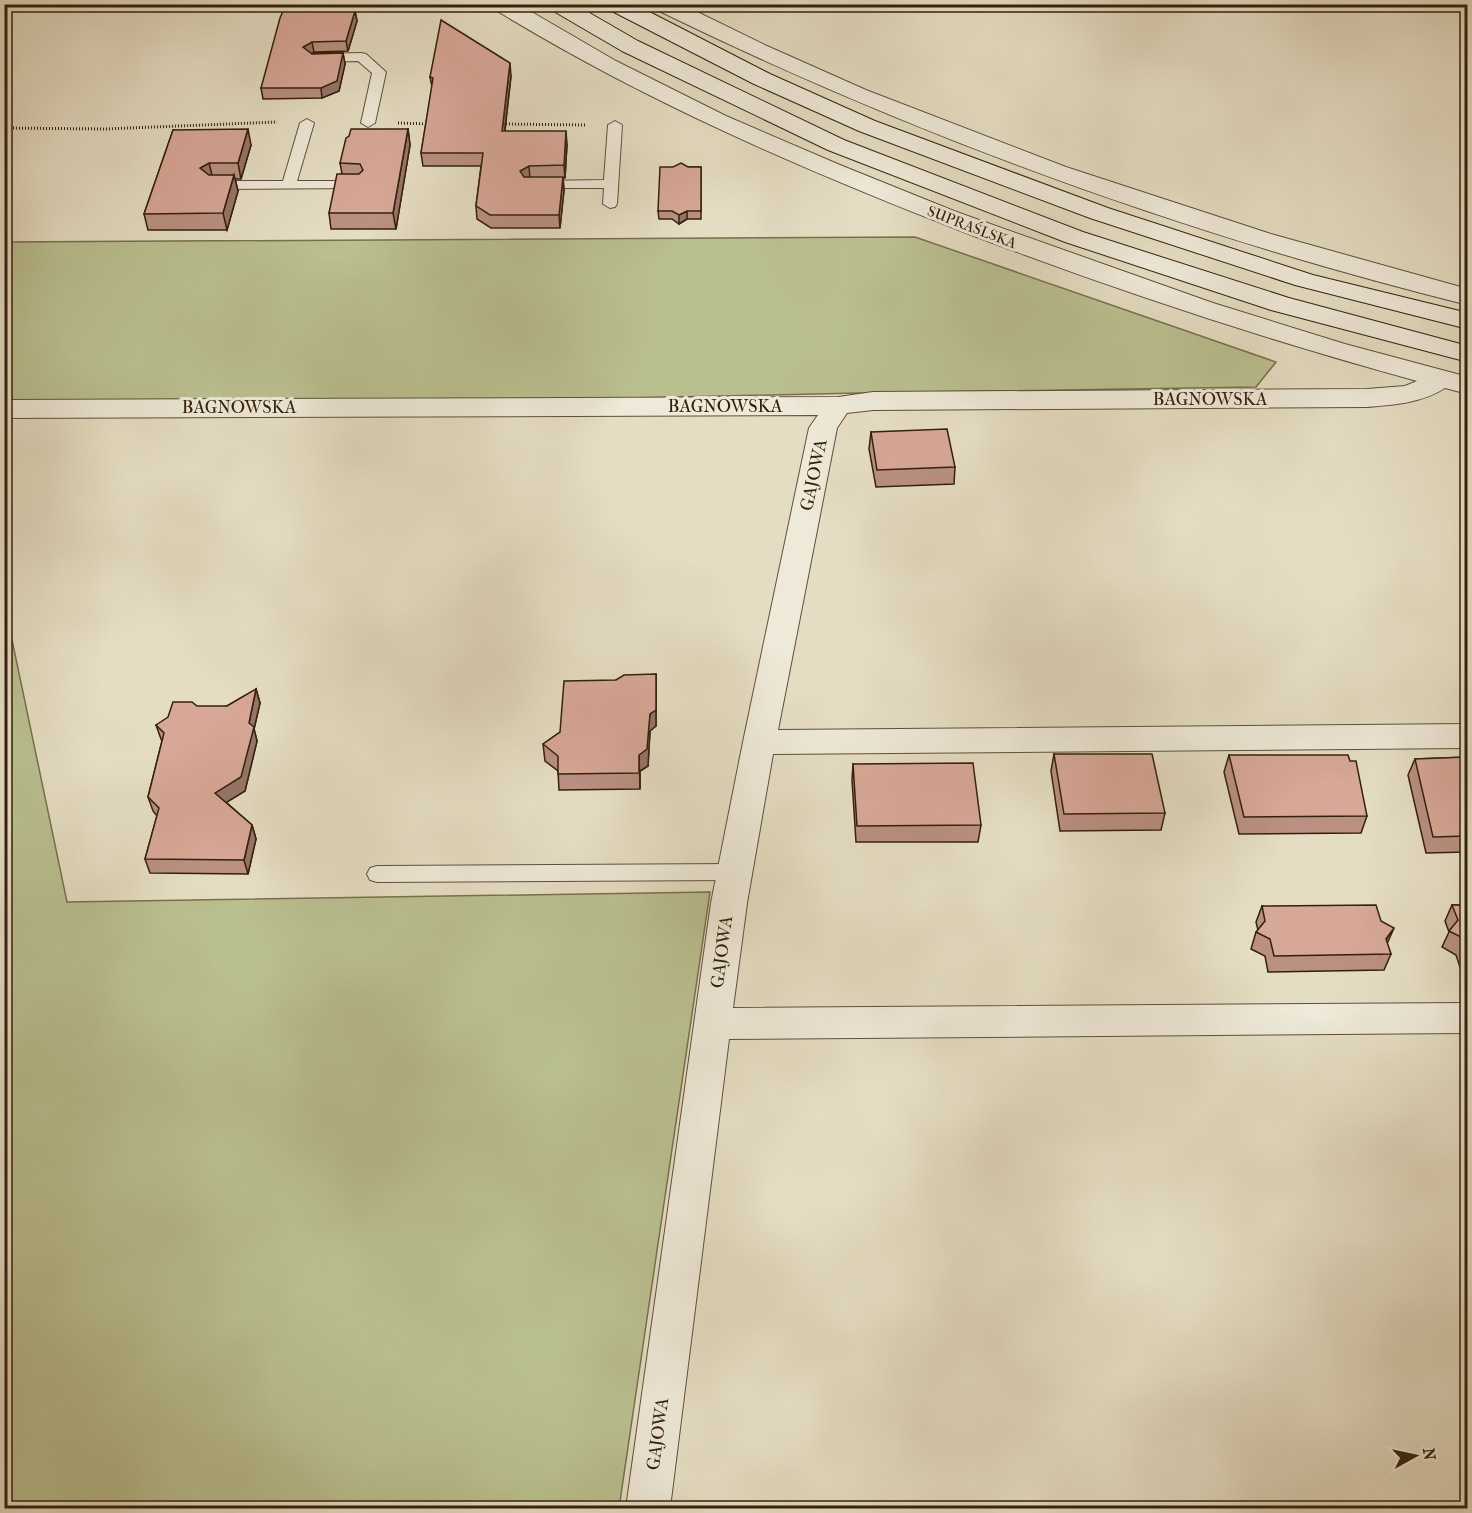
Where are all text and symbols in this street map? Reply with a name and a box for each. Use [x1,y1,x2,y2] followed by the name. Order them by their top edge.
[925,202,1019,252] street label: SUPRAŚLSKA
[1153,389,1268,410] street label: BAGNOWSKA
[668,396,783,417] street label: BAGNOWSKA
[182,397,297,418] street label: BAGNOWSKA
[796,437,832,513] street label: GAJOWA
[707,914,737,989] street label: GAJOWA
[643,1396,673,1471] street label: GAJOWA
[1385,1426,1445,1486] north arrow
[1419,1447,1440,1462] text: N

